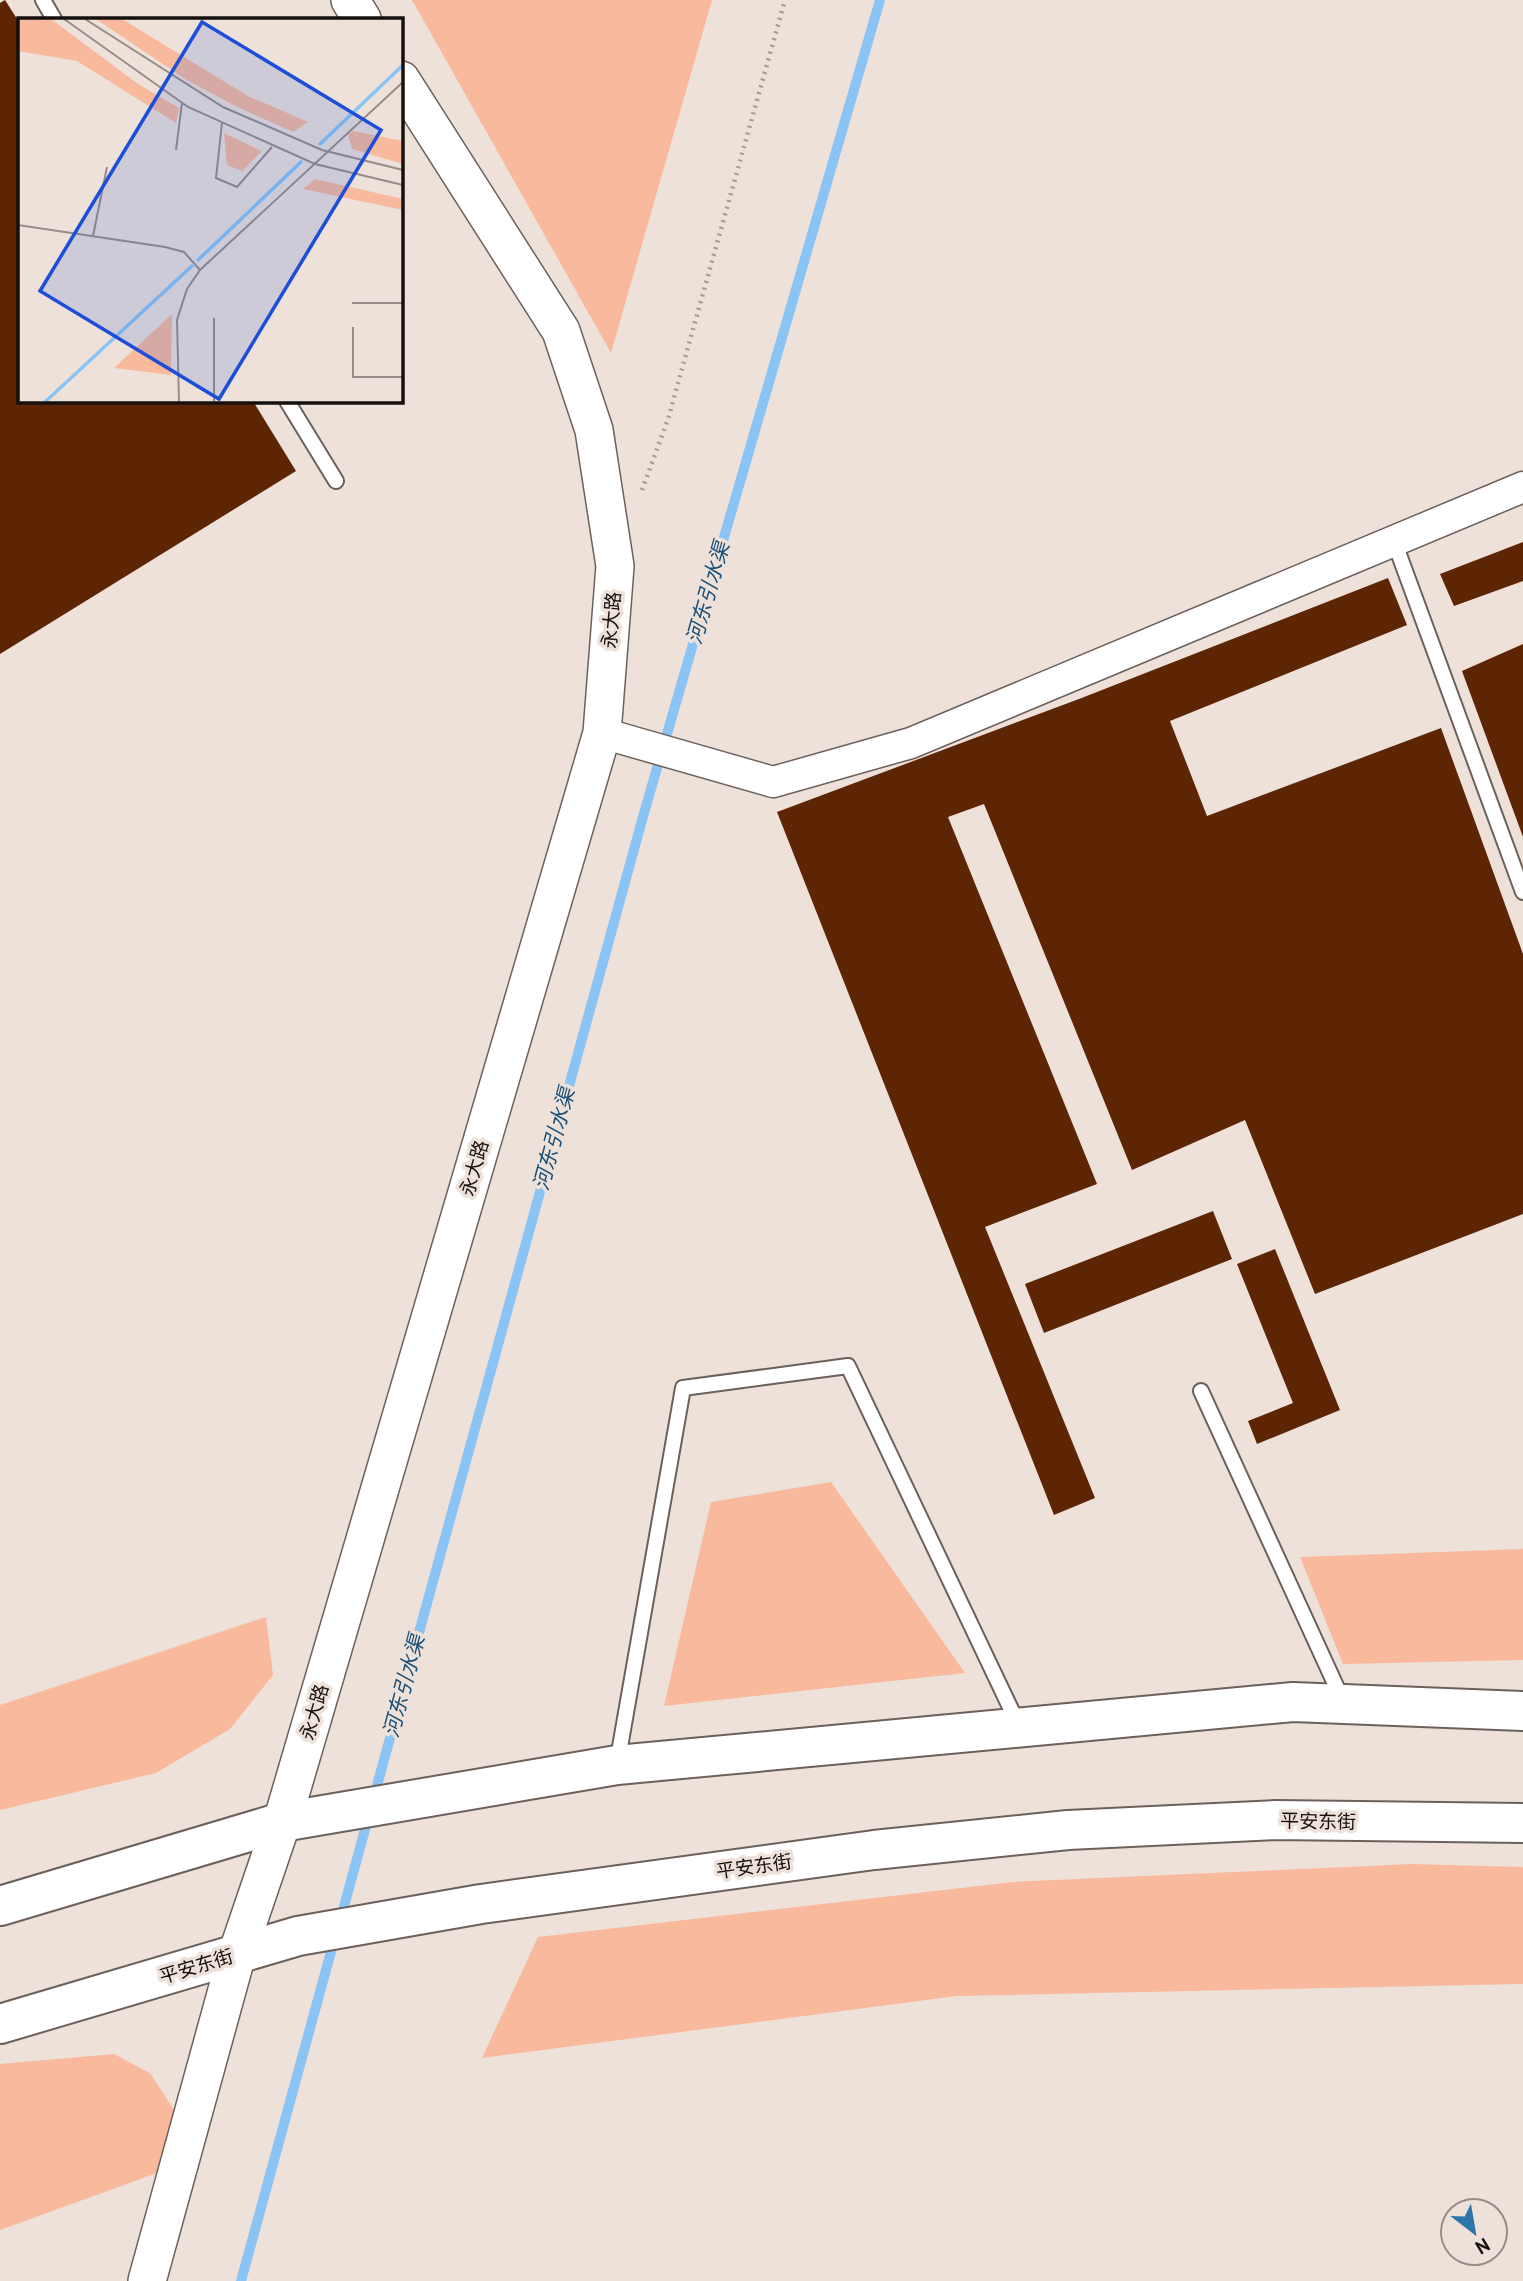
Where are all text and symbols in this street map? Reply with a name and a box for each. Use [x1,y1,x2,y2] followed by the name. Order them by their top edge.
[18,18,402,402] inset map
[680,536,736,647] water label: 河东引水渠
[597,591,625,649] street label: 永大路
[527,1082,581,1193] water label: 河东引水渠
[455,1137,493,1199] street label: 永大路
[377,1629,431,1740] water label: 河东引水渠
[295,1681,333,1743] street label: 永大路
[1280,1808,1356,1834] street label: 平安东街
[715,1849,793,1883] street label: 平安东街
[156,1943,236,1989] street label: 平安东街
[1439,2197,1509,2267] north arrow
[1471,2233,1494,2260] text: N

